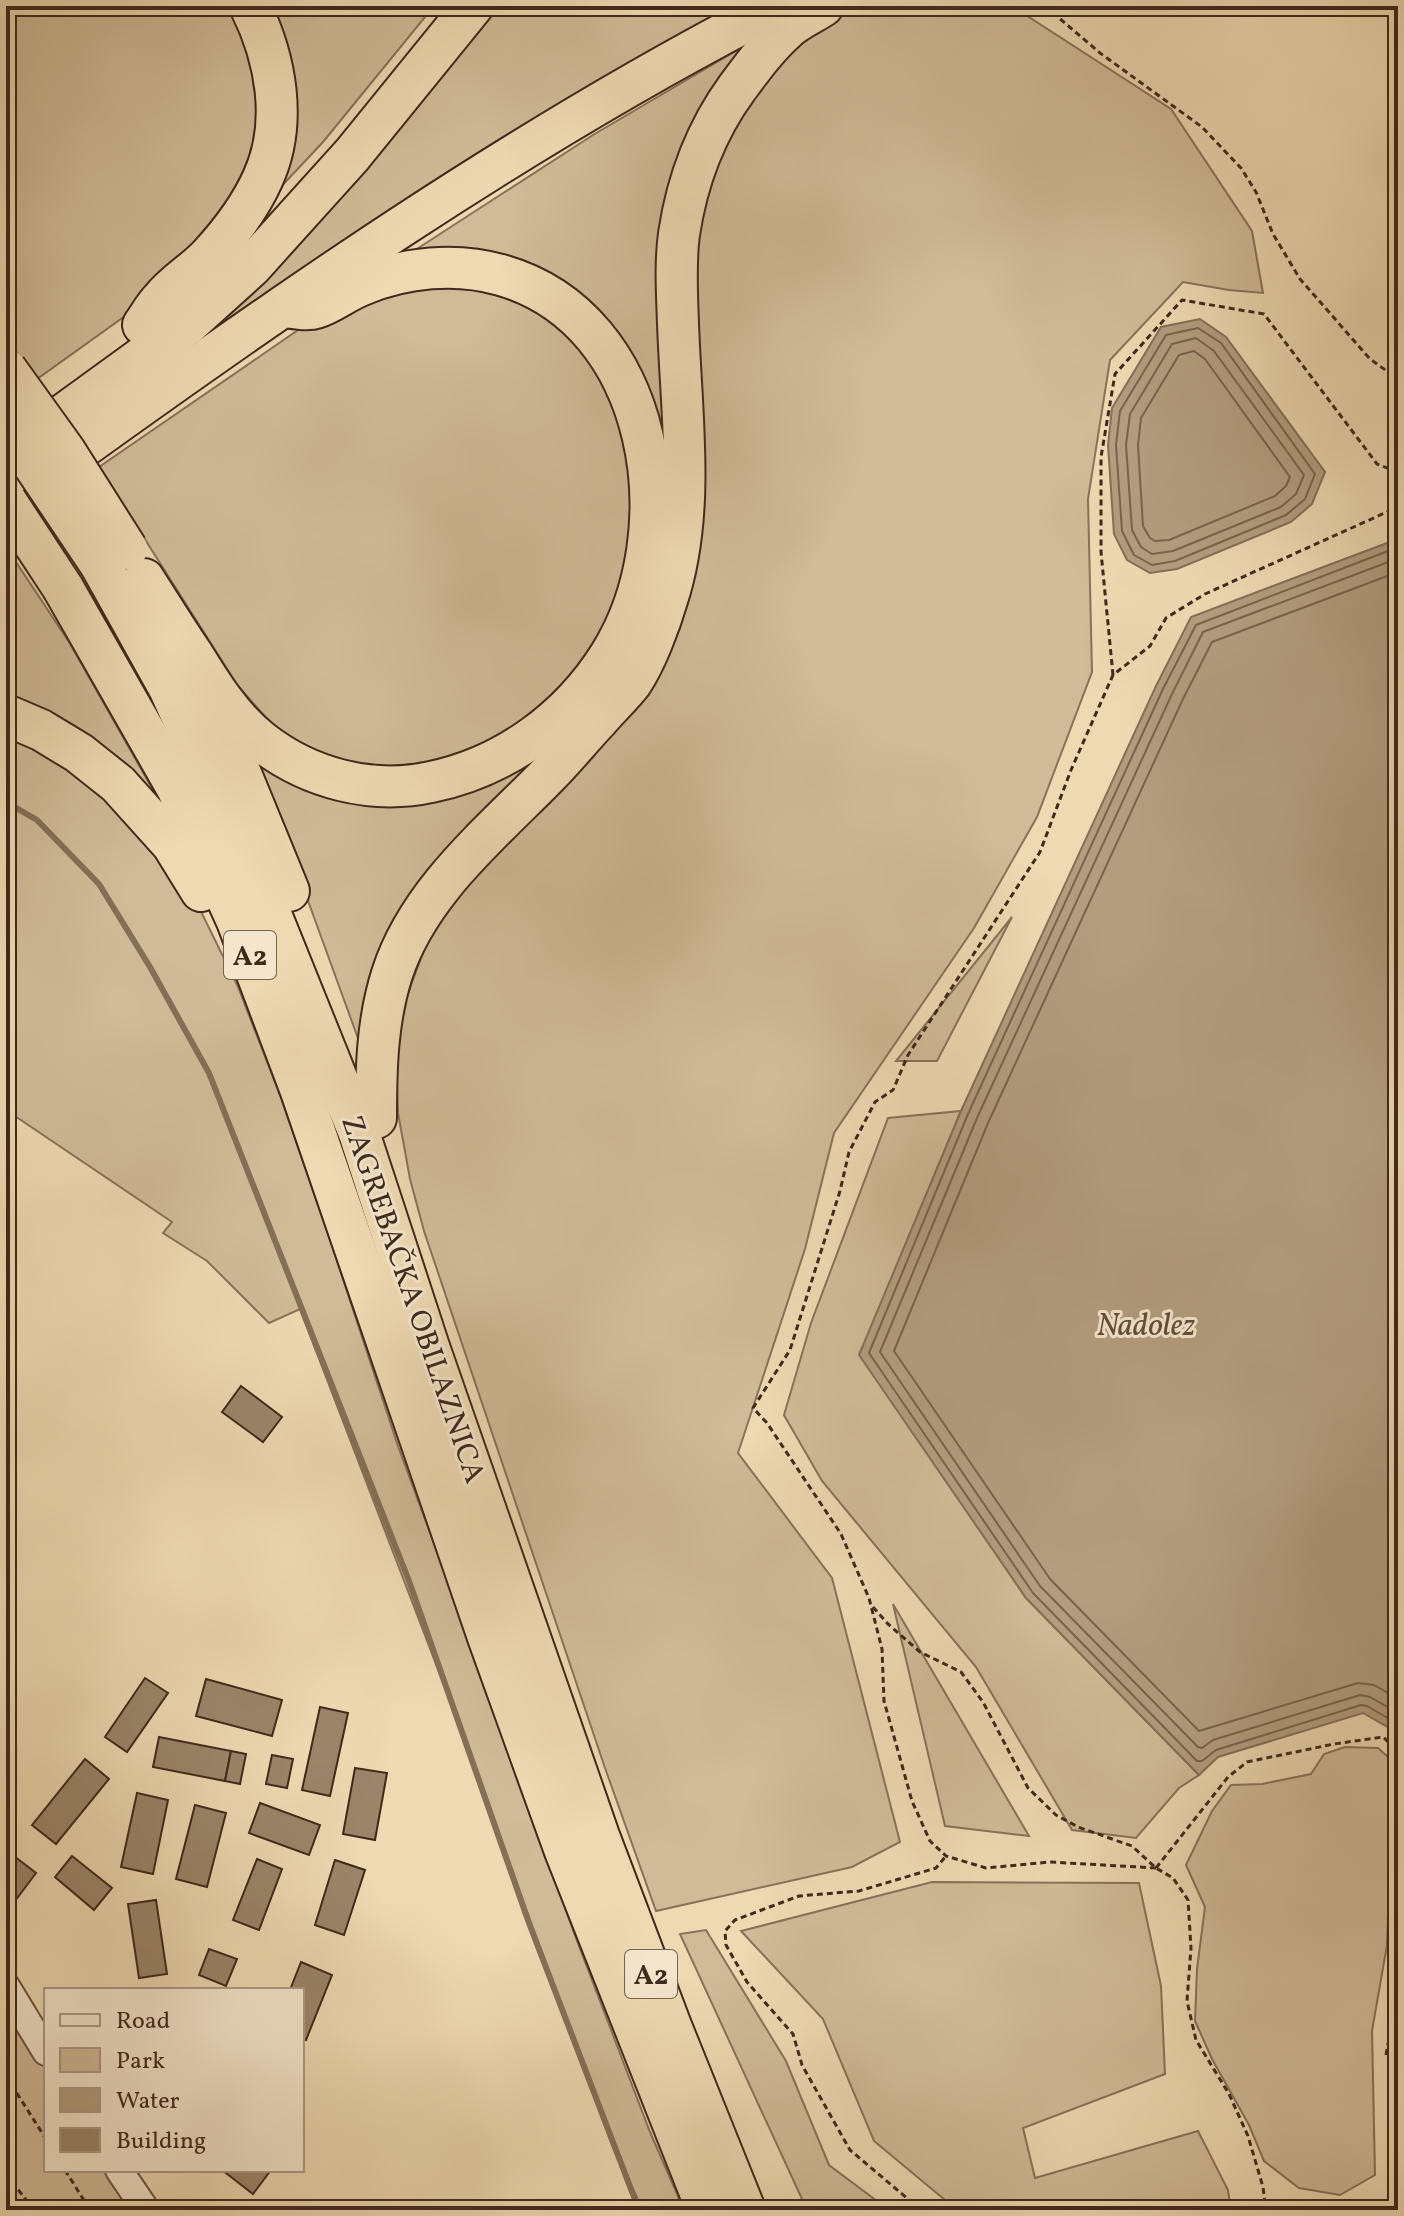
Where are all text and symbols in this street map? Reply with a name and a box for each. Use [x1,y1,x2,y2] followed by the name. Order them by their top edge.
[224,931,276,979] road number: A2
[329,1110,495,1489] street label: ZAGREBAČKA OBILAZNICA
[1097,1305,1196,1349] water label: Nadolez
[625,1950,677,1998] road number: A2
[44,1988,304,2172] legend
[116,2005,170,2039] text: Road
[116,2045,165,2079] text: Park
[116,2085,180,2119] text: Water
[116,2125,206,2159] text: Building

